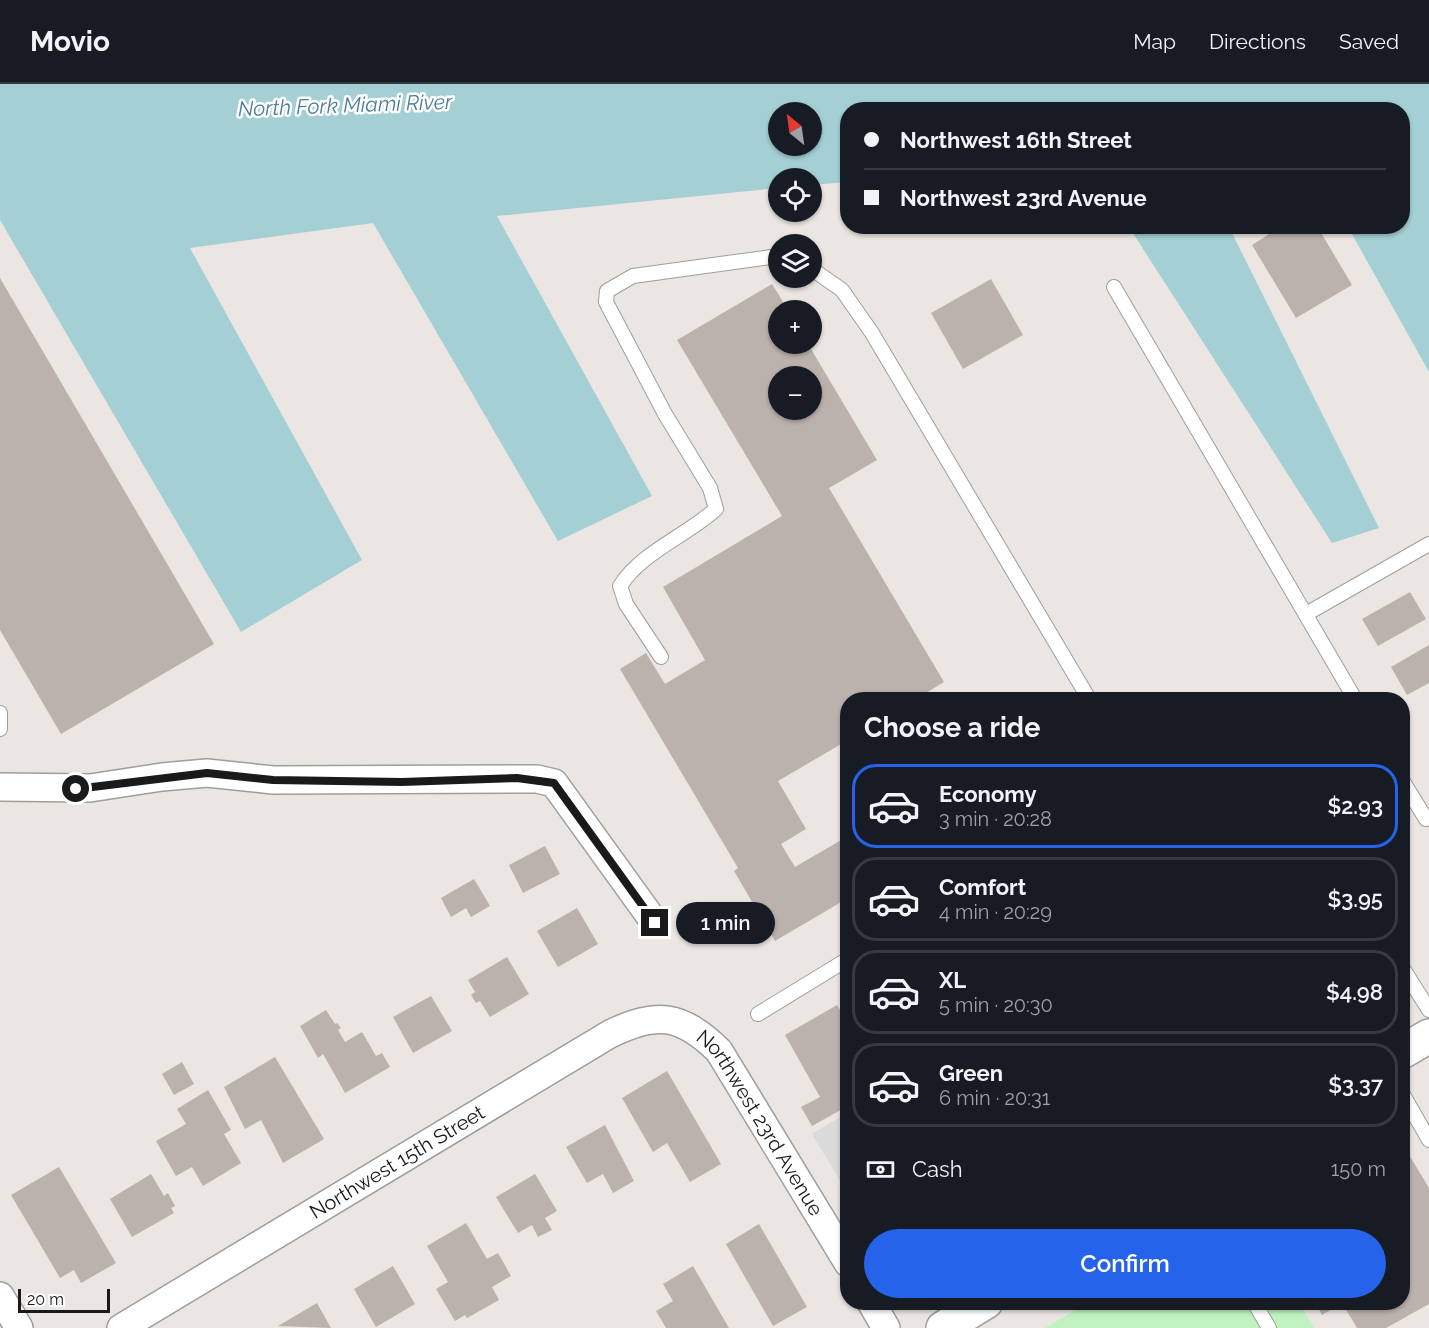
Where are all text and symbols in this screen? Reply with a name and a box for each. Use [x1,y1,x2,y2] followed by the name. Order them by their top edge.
[30,25,110,58] text: Movio
[1133,29,1176,54] text: Map
[1209,29,1306,54] text: Directions
[1339,29,1399,54] text: Saved
[237,89,453,121] water label: North Fork Miami River
[768,102,822,156] north arrow
[768,102,822,420] map controls
[900,127,1132,153] text: Northwest 16th Street
[768,168,822,222] button: locate
[900,185,1147,211] text: Northwest 23rd Avenue
[768,234,822,288] button: layers
[768,300,822,354] button: +
[768,366,822,420] button: −
[864,712,1040,743] text: Choose a ride
[62,775,89,802] route start
[867,779,921,833] icon: car
[939,781,1037,807] text: Economy
[1327,793,1383,819] text: $2.93
[939,807,1052,831] text: 3 min · 20:28
[867,872,921,926] icon: car
[939,874,1026,900] text: Comfort
[1327,886,1383,912] text: $3.95
[939,900,1052,924] text: 4 min · 20:29
[676,902,775,944] callout: 1 min
[641,909,668,936] route end
[701,911,750,935] text: 1 min
[867,965,921,1019] icon: car
[939,967,966,993] text: XL
[1326,979,1383,1005] text: $4.98
[939,993,1053,1017] text: 5 min · 20:30
[692,1025,828,1220] street label: Northwest 23rd Avenue
[867,1058,921,1112] icon: car
[939,1060,1003,1086] text: Green
[1328,1072,1383,1098] text: $3.37
[939,1086,1050,1110] text: 6 min · 20:31
[305,1100,489,1224] street label: Northwest 15th Street
[864,1153,897,1186] icon: cash
[912,1156,963,1182] text: Cash
[1331,1157,1386,1181] text: 150 m
[864,1229,1386,1298] button: Confirm
[18,1286,110,1314] scale bar
[27,1290,64,1309] text: 20 m

